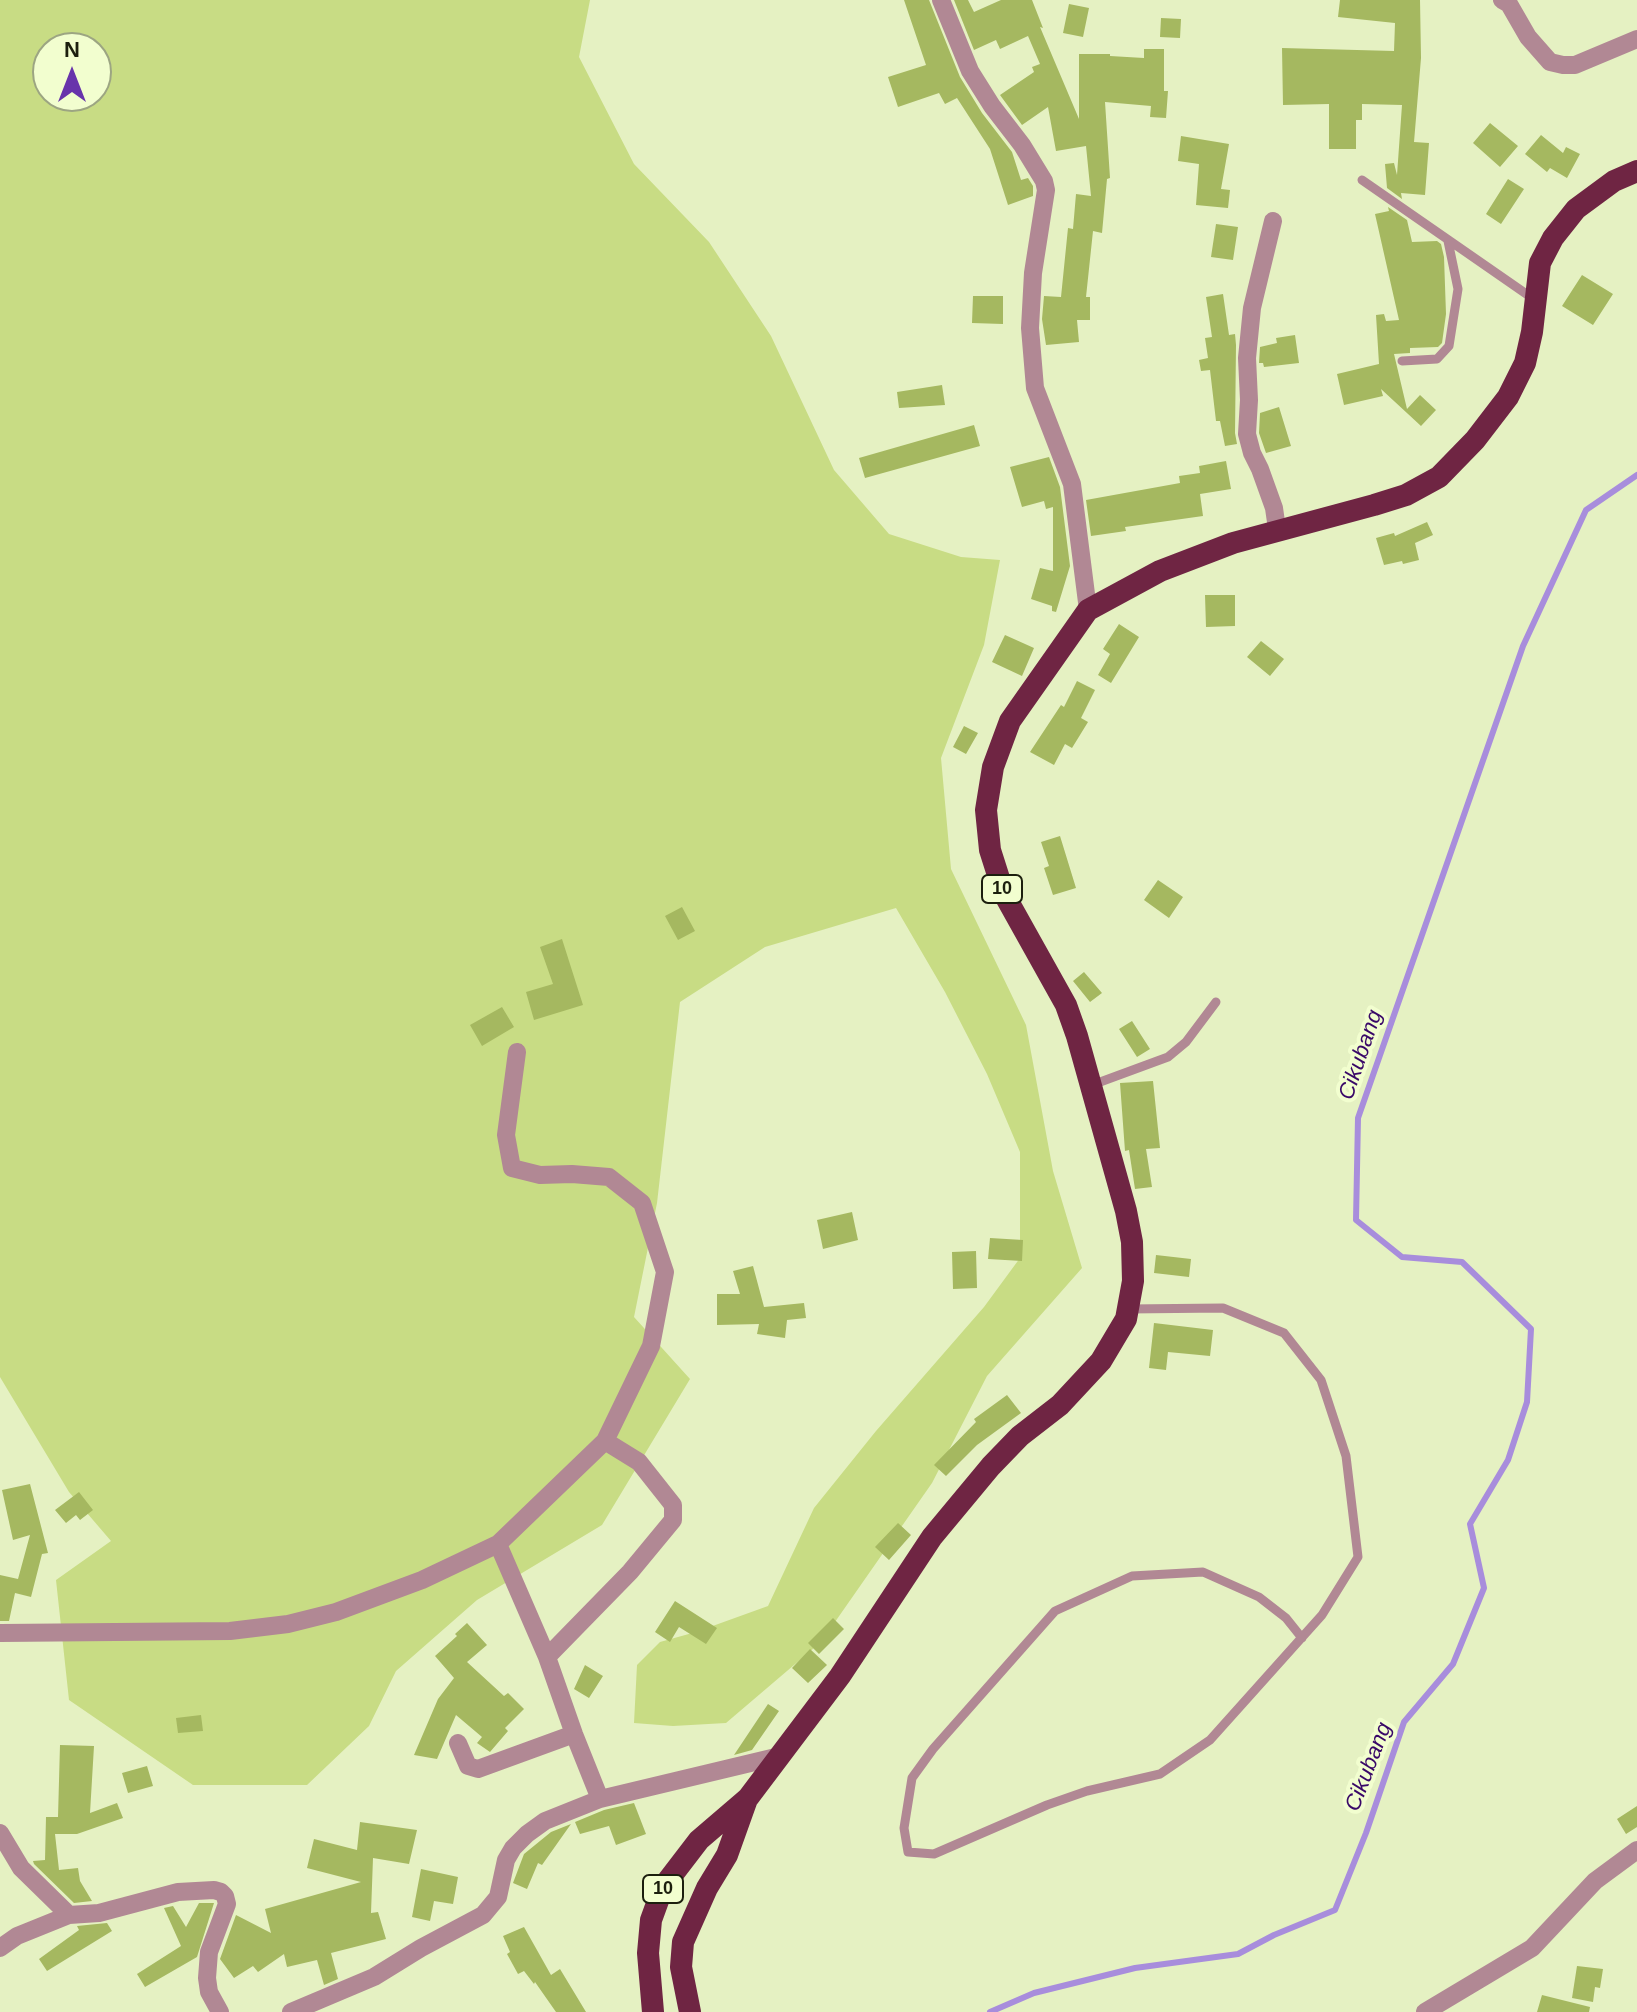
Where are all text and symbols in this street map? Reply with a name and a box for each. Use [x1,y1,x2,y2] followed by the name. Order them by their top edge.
[32,32,112,112] north arrow
[64,37,80,62] text: N
[982,875,1022,903] road number: 10
[1333,1007,1389,1103] water label: Cikubang
[1340,1719,1398,1815] water label: Cikubang
[643,1875,683,1903] road number: 10

